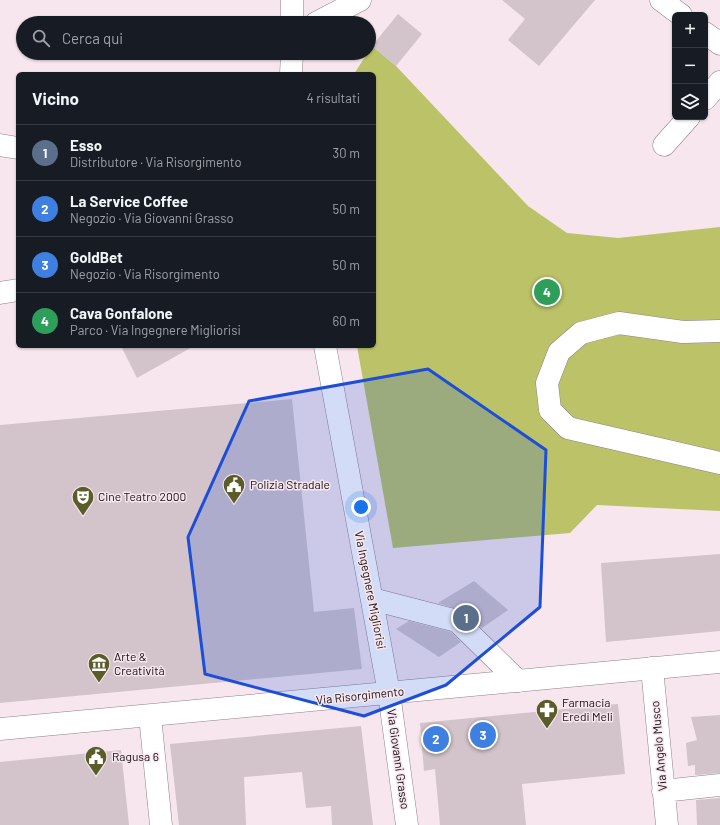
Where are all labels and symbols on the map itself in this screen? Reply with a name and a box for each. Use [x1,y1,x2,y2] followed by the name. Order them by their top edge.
[534,277,560,307] pin: 4
[221,472,247,505] public building icon: Polizia Stradale
[250,477,330,491] place label: Polizia Stradale
[70,484,96,517] theatre icon: Cine Teatro 2000
[98,489,186,503] place label: Cine Teatro 2000
[351,497,371,517] your location
[353,530,389,650] street label: Via Ingegnere Migliorisi
[453,603,479,633] pin: 1
[114,649,165,677] place label: Arte & Creatività
[86,651,112,684] museum icon: Arte & Creatività
[315,683,405,707] street label: Via Risorgimento
[562,695,613,723] place label: Farmacia Eredi Meli
[534,697,560,730] pharmacy icon: Farmacia Eredi Meli
[647,700,669,792] street label: Via Angelo Musco
[385,708,413,810] street label: Via Giovanni Grasso
[470,720,496,750] pin: 3
[423,724,449,754] pin: 2
[83,744,109,777] public building icon: Ragusa 6
[112,749,159,763] place label: Ragusa 6

